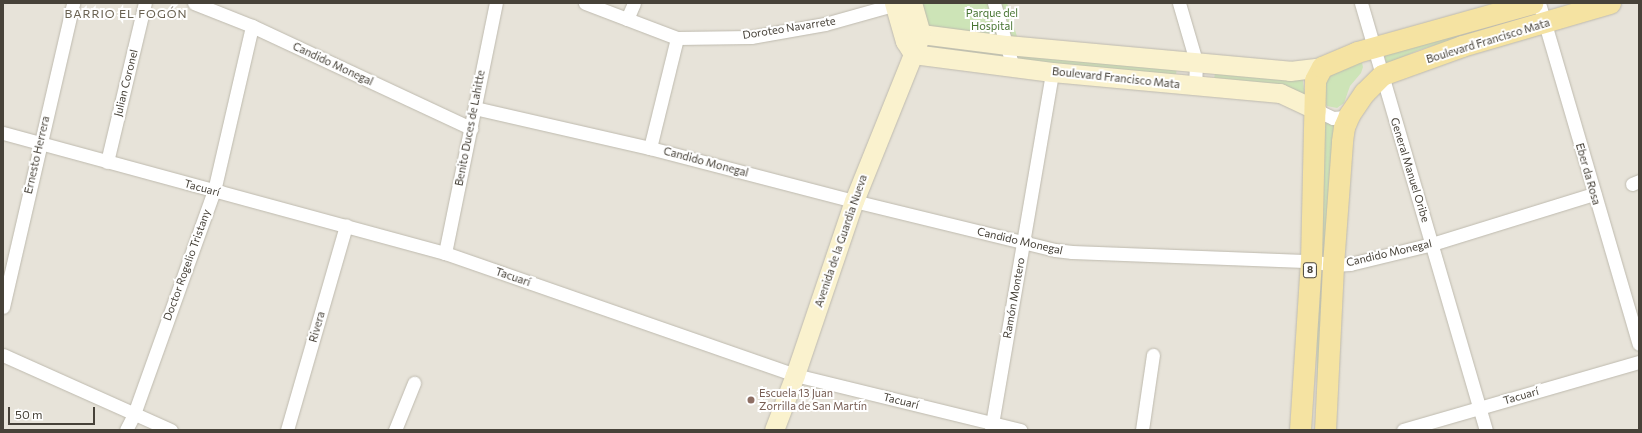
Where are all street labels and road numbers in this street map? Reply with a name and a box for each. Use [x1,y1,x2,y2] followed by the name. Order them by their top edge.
[742,14,836,42] street label: Doroteo Navarrete
[1425,16,1551,66] street label: Boulevard Francisco Mata
[291,40,375,88] street label: Candido Monegal
[111,48,141,118] street label: Julian Coronel
[1051,65,1181,91] street label: Boulevard Francisco Mata
[452,69,488,187] street label: Benito Duces de Lahitte
[22,115,52,195] street label: Ernesto Herrera
[1388,116,1432,224] street label: General Manuel Oribe
[1573,142,1603,206] street label: Eber da Rosa
[662,144,750,180] street label: Candido Monegal
[812,173,870,309] street label: Avenida de la Guardia Nueva
[183,177,221,199] street label: Tacuarí
[161,207,213,323] street label: Doctor Rogelio Tristany
[976,225,1064,257] street label: Candido Monegal
[1345,237,1433,269] street label: Candido Monegal
[1000,256,1028,340] street label: Ramón Montero
[1302,262,1318,278] road number: 8
[494,265,532,289] street label: Tacuarí
[306,310,328,344] street label: Rivera
[1502,385,1540,407] street label: Tacuarí
[882,390,920,412] street label: Tacuarí

